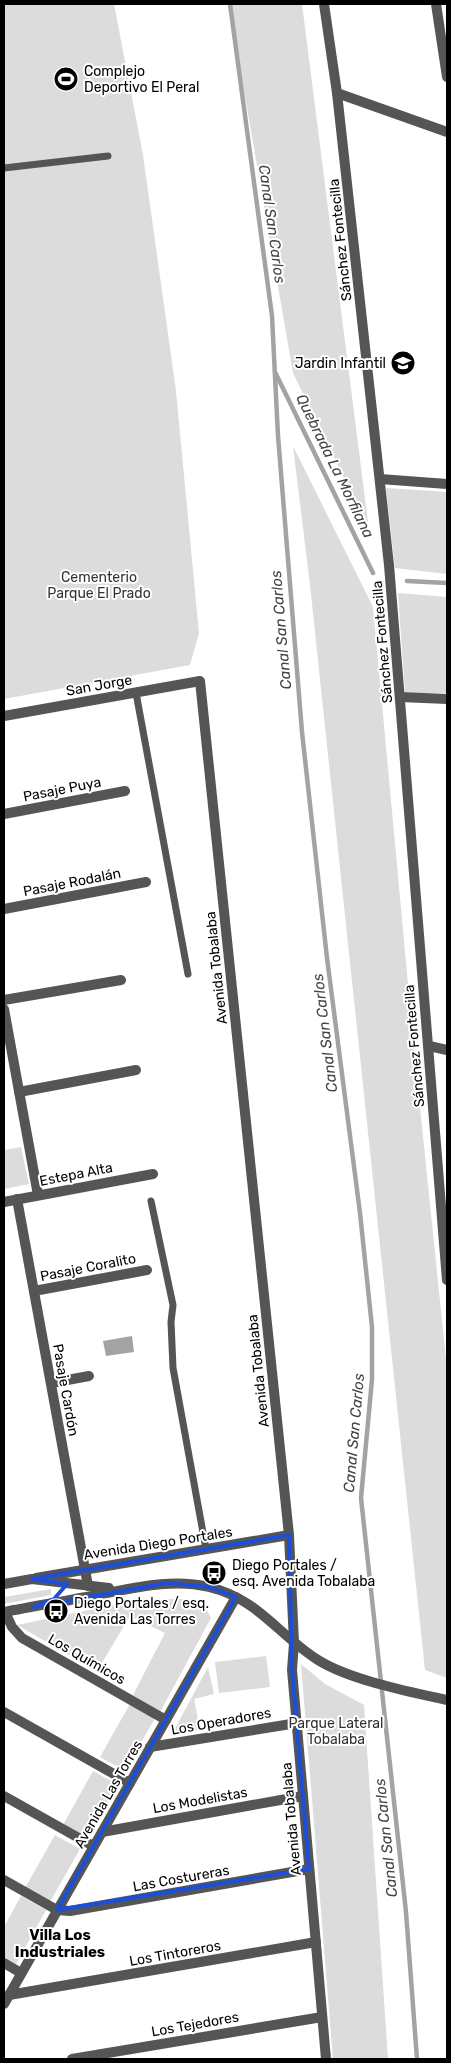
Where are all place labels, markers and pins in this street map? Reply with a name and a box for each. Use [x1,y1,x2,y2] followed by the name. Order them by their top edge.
[84,63,199,96] place label: Complejo Deportivo El Peral
[53,66,79,92] sports icon: Complejo Deportivo El Peral
[390,350,416,376] school or university icon: Jardin Infantil
[295,355,386,372] place label: Jardin Infantil
[232,1557,375,1590] place label: Diego Portales / esq. Avenida Tobalaba
[201,1560,227,1586] bus stop icon: Diego Portales / esq. Avenida Tobalaba
[74,1595,209,1628] place label: Diego Portales / esq. Avenida Las Torres
[43,1598,69,1624] bus stop icon: Diego Portales / esq. Avenida Las Torres

